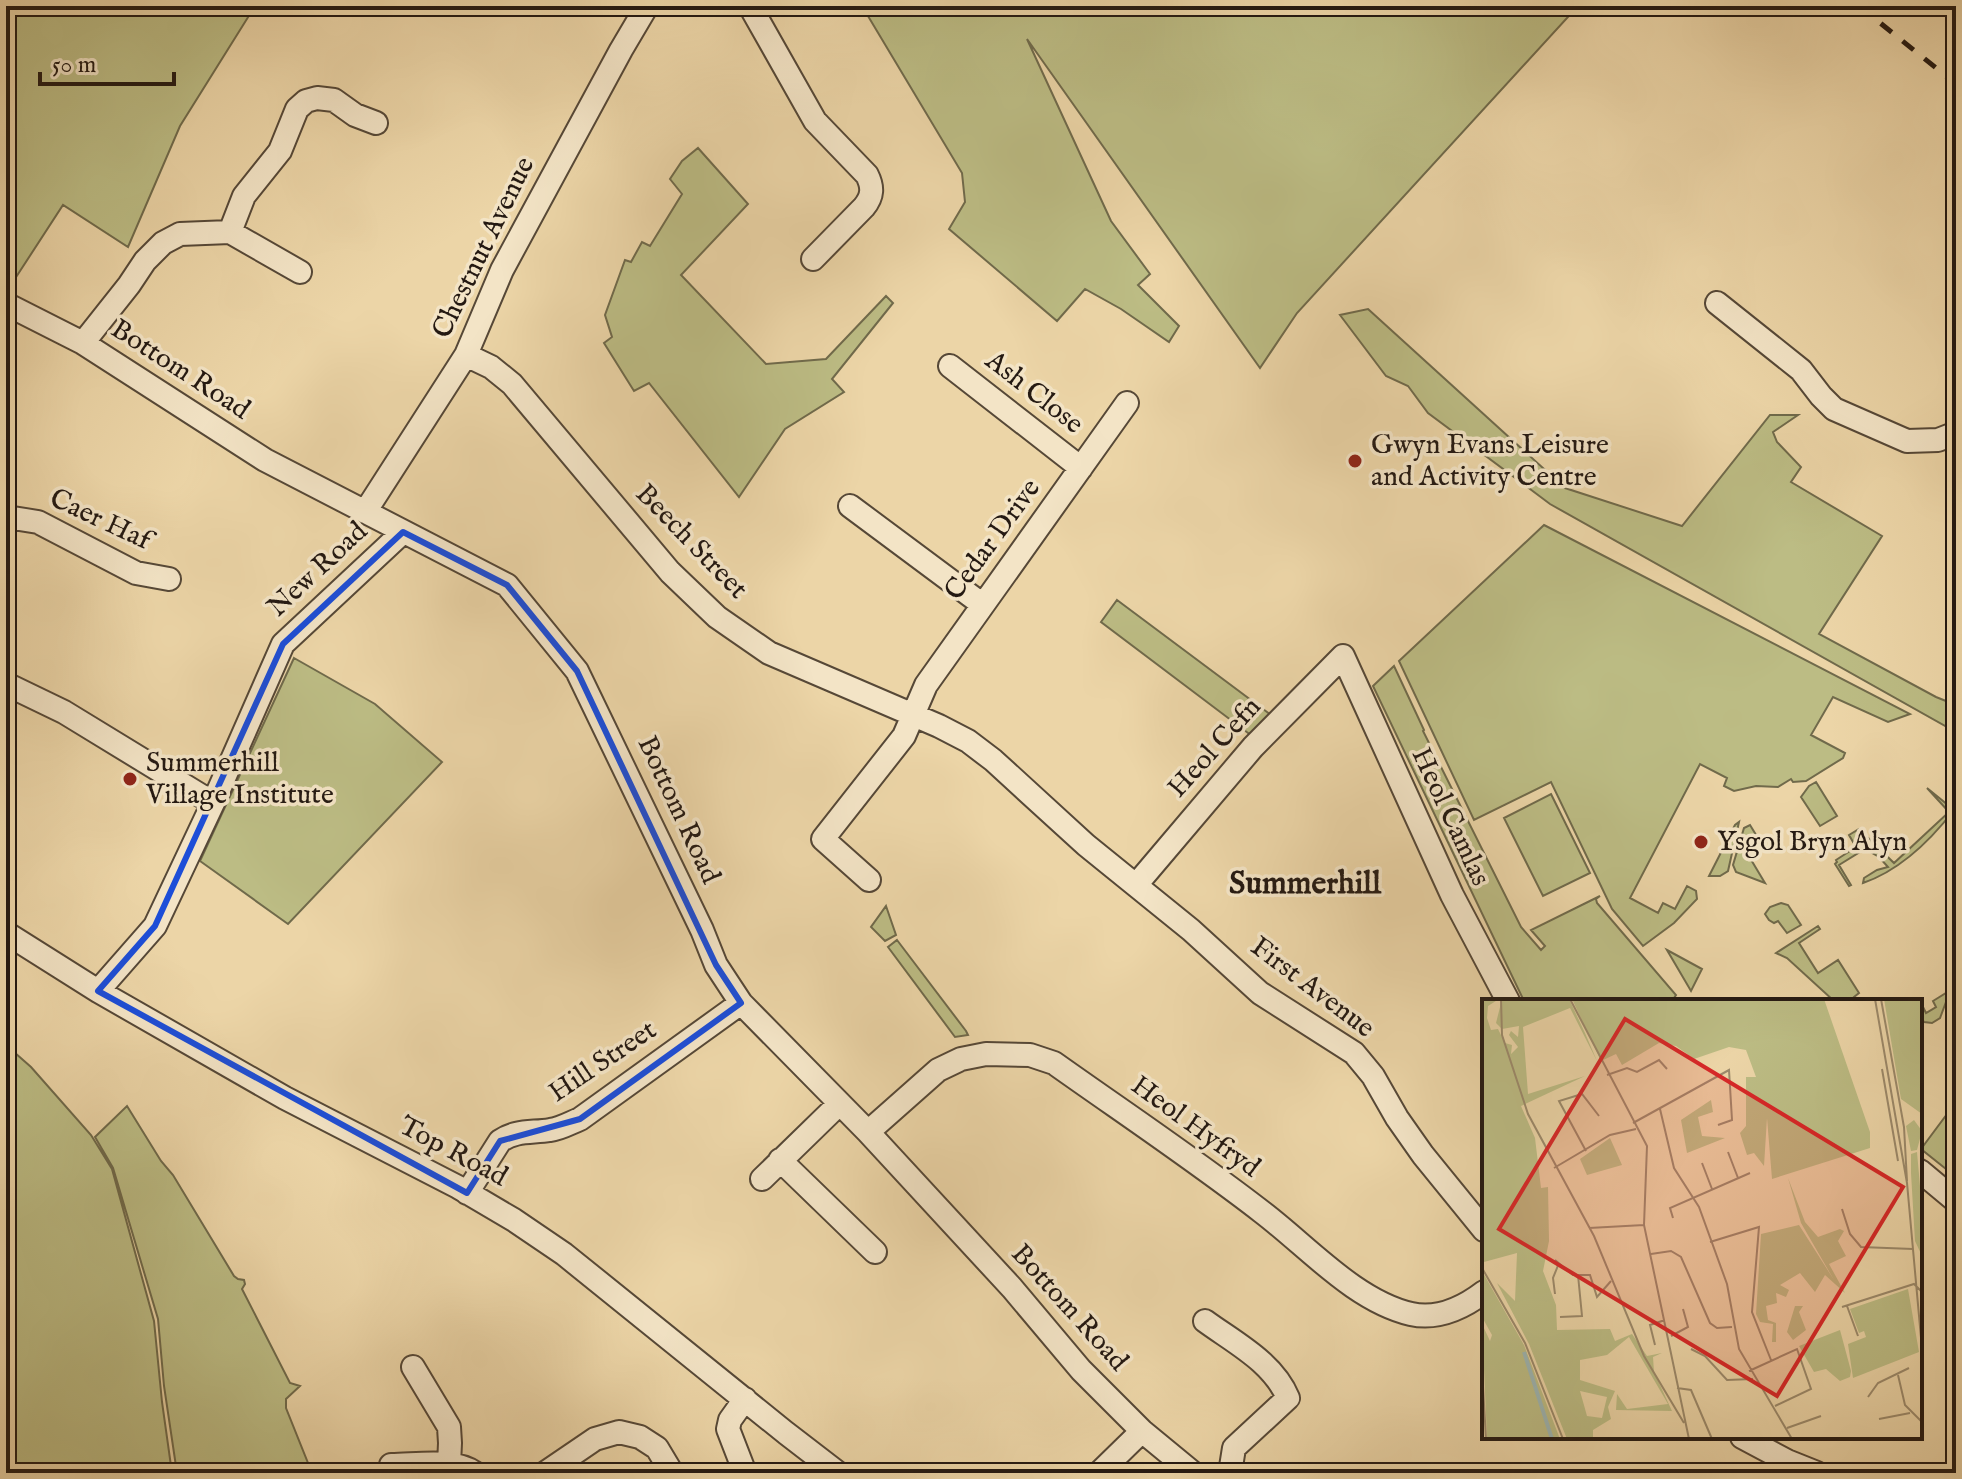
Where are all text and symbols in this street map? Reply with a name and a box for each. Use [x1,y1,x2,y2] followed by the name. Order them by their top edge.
[40,36,174,86] scale bar
[52,50,96,81] text: 50 m
[425,151,543,345] street label: Chestnut Avenue
[104,312,256,428] street label: Bottom Road
[977,343,1090,442] street label: Ash Close
[1371,428,1609,495] place label: Gwyn Evans Leisure and Activity Centre
[1346,452,1364,470] marker: Gwyn Evans Leisure and Activity Centre
[937,472,1049,608] street label: Cedar Drive
[627,477,755,607] street label: Beech Street
[44,481,161,561] street label: Caer Haf
[261,515,375,625] street label: New Road
[1161,690,1269,806] street label: Heol Cefn
[629,731,727,889] street label: Bottom Road
[1403,742,1497,892] street label: Heol Camlas
[145,746,334,813] place label: Summerhill Village Institute
[121,770,139,788] marker: Summerhill Village Institute
[1717,825,1907,860] place label: Ysgol Bryn Alyn
[1692,833,1710,851] marker: Ysgol Bryn Alyn
[1229,864,1382,905] district label: Summerhill
[1243,930,1381,1046] street label: First Avenue
[1482,999,1922,1439] inset map
[542,1013,664,1111] street label: Hill Street
[1124,1068,1266,1186] street label: Heol Hyfryd
[393,1109,513,1195] street label: Top Road
[1003,1237,1135,1379] street label: Bottom Road

